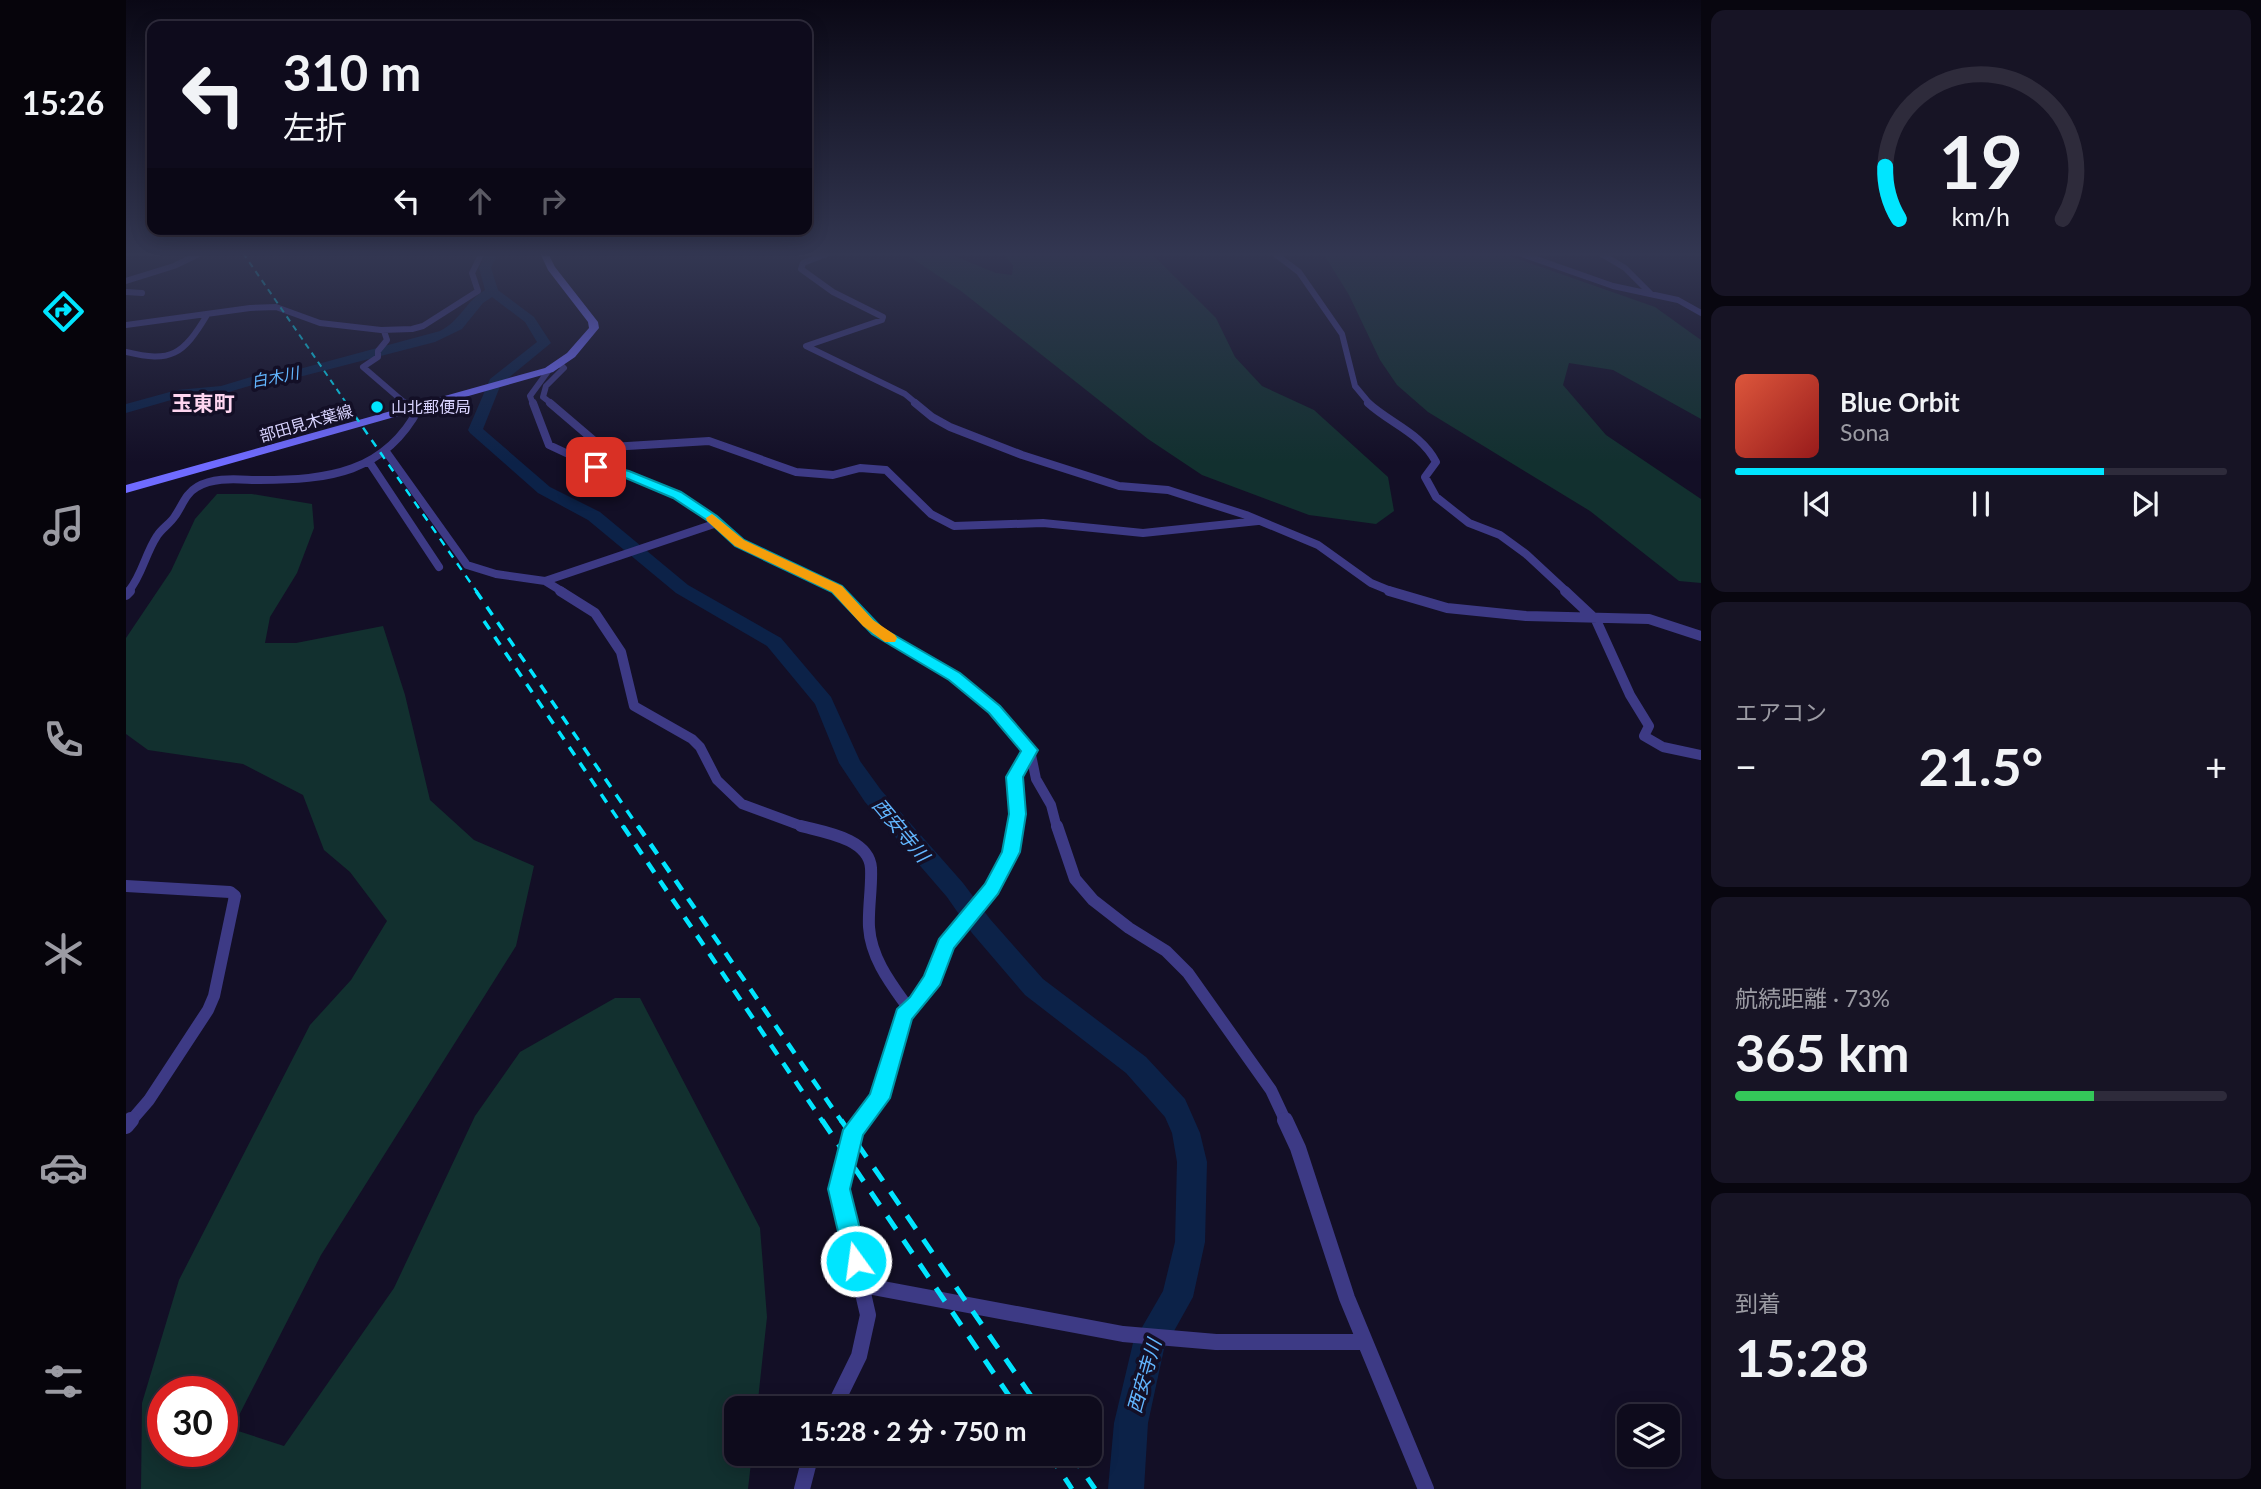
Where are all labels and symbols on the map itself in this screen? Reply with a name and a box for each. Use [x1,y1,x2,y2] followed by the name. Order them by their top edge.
[250,362,302,390] water label: 白木川
[172,390,235,415] district label: 玉東町
[391,397,471,416] place label: 山北郵便局
[369,399,385,415] marker: 山北郵便局
[257,400,355,445] street label: 部田見木葉線
[566,437,626,497] pin
[868,793,936,868] water label: 西安寺川
[819,1224,893,1298] position arrow
[1122,1334,1166,1416] water label: 西安寺川
[147,1376,238,1467] speed limit sign: 30

